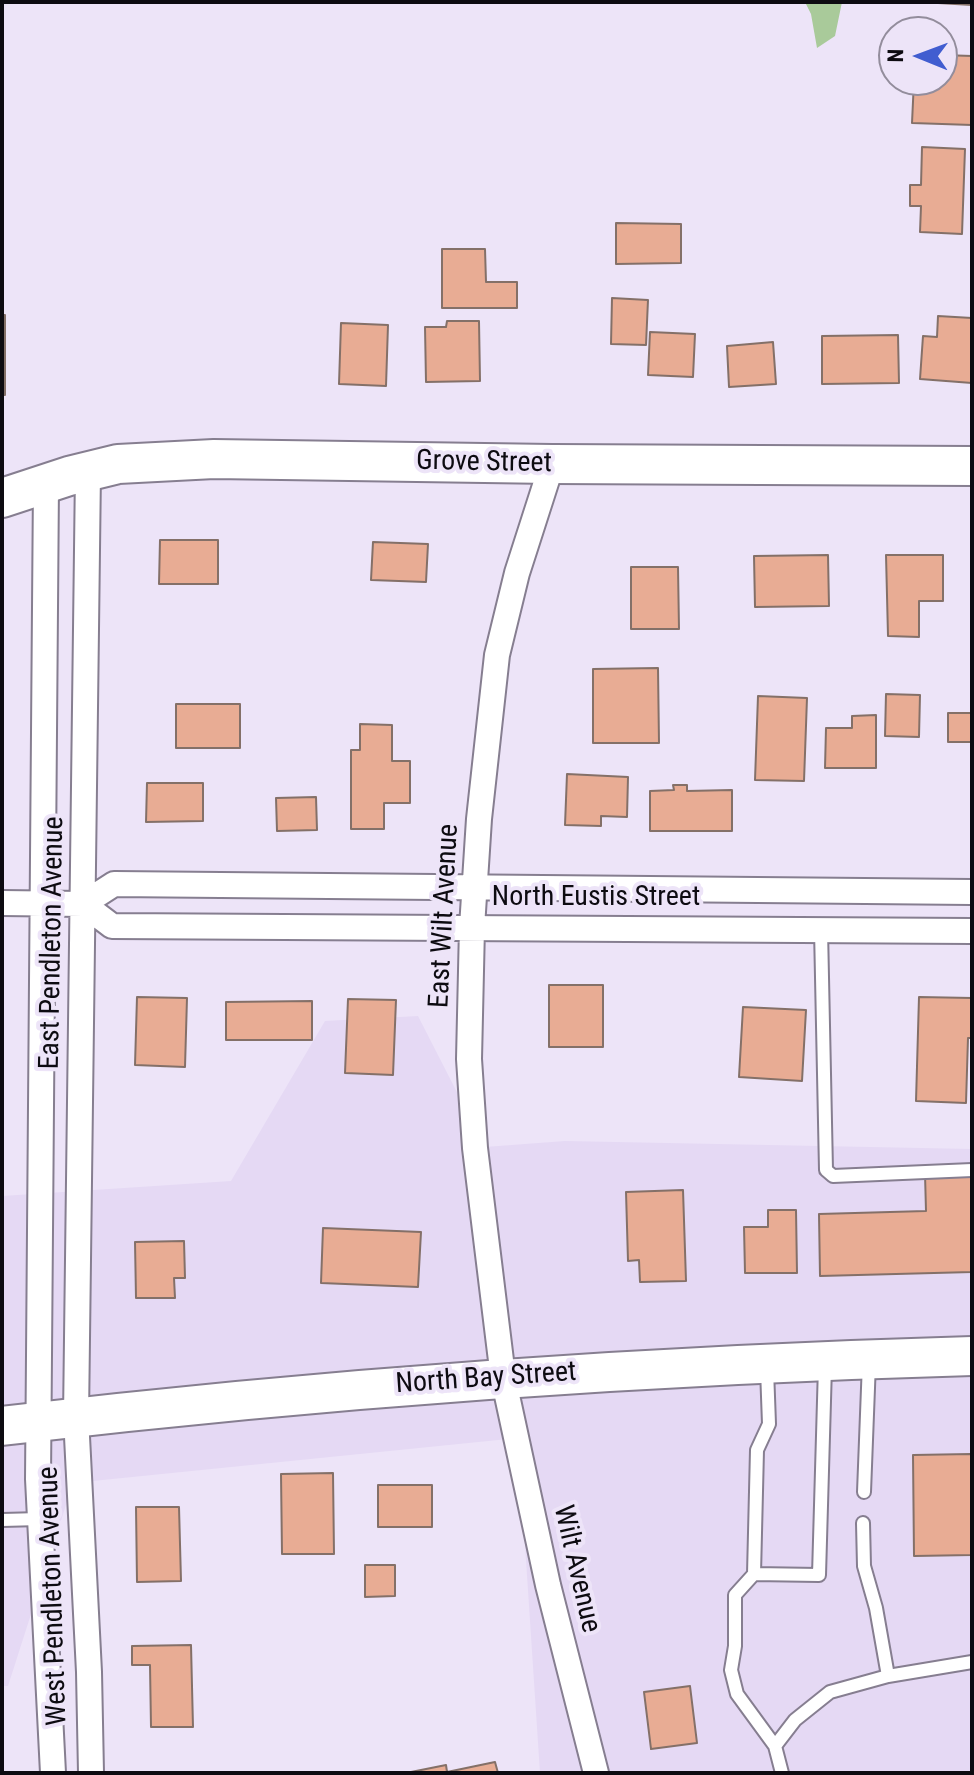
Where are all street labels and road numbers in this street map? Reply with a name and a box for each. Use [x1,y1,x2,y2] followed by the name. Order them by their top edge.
[416,445,552,481] street label: Grove Street
[34,816,72,1070] street label: East Pendleton Avenue
[423,823,467,1009] street label: East Wilt Avenue
[492,881,700,915] street label: North Eustis Street
[395,1356,577,1402] street label: North Bay Street
[33,1466,75,1726] street label: West Pendleton Avenue
[545,1502,607,1636] street label: Wilt Avenue

